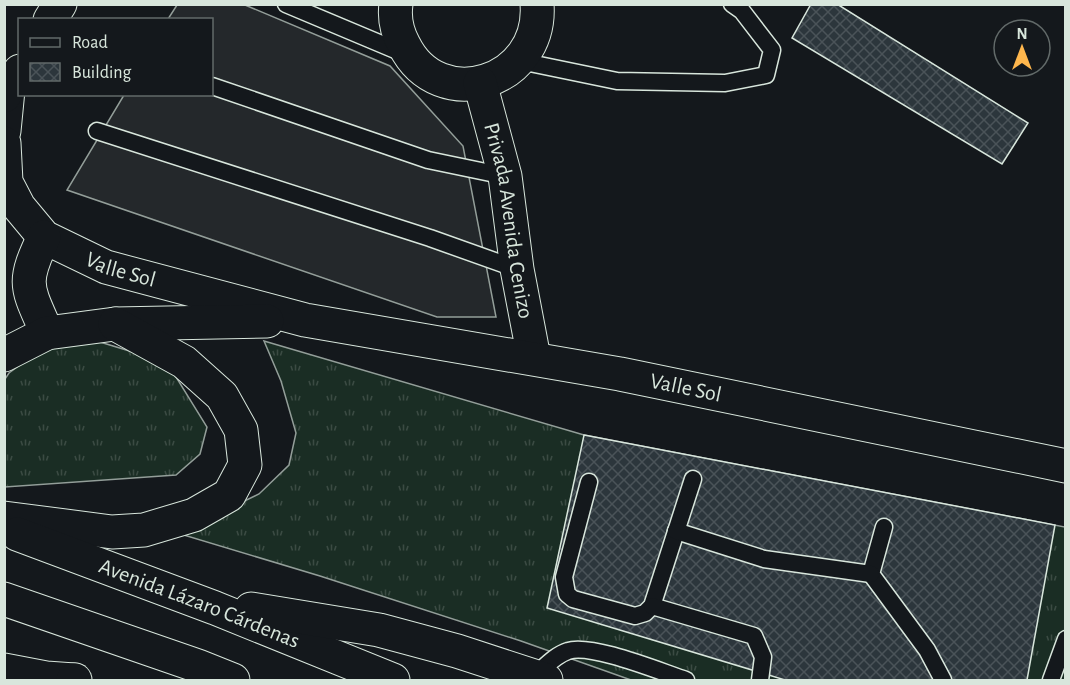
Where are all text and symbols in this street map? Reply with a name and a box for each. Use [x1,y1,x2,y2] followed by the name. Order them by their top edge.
[18,18,213,96] legend
[992,18,1052,78] north arrow
[1016,26,1028,42] text: N
[72,34,108,52] text: Road
[72,64,132,82] text: Building
[480,120,537,320] street label: Privada Avenida Cenizo
[82,248,158,291] street label: Valle Sol
[648,370,724,406] street label: Valle Sol
[96,555,303,652] street label: Avenida Lázaro Cárdenas

